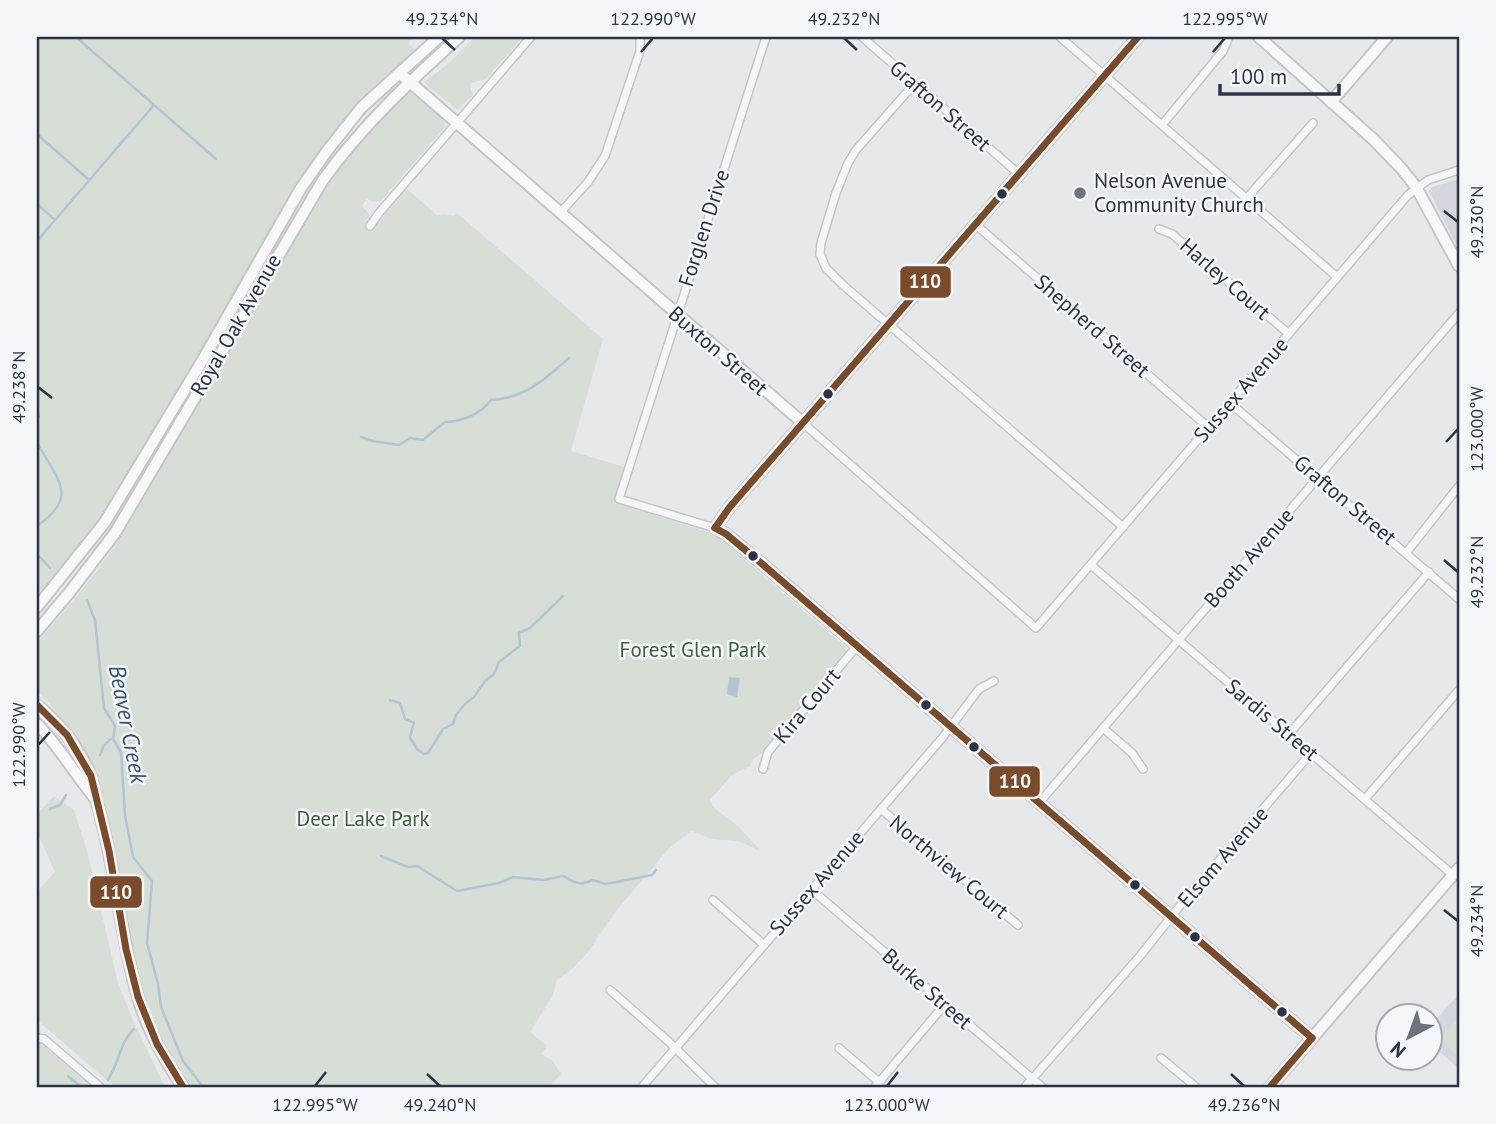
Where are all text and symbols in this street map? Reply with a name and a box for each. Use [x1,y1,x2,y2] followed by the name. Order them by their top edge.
[406,7,478,30] text: 49.234°N
[610,7,696,30] text: 122.990°W
[808,7,880,30] text: 49.232°N
[1182,7,1268,30] text: 122.995°W
[1220,52,1338,96] scale bar
[884,54,997,157] street label: Grafton Street
[1230,63,1287,90] text: 100 m
[672,166,735,290] street label: Forglen Drive
[1094,167,1264,218] place label: Nelson Avenue Community Church
[1072,185,1088,201] marker: Nelson Avenue Community Church
[1465,186,1488,258] text: 49.230°N
[995,187,1009,201] unlabelled marker
[1174,232,1276,325] street label: Harley Court
[184,249,287,400] street label: Royal Oak Avenue
[899,265,952,299] line badge: 110
[1029,268,1156,383] street label: Shepherd Street
[909,269,941,293] text: 110
[663,300,774,401] street label: Buxton Street
[1187,331,1294,448] street label: Sussex Avenue
[7,351,30,423] text: 49.238°N
[1465,386,1488,472] text: 123.000°W
[821,387,835,401] unlabelled marker
[1289,449,1402,550] street label: Grafton Street
[1198,502,1299,613] street label: Booth Avenue
[1465,536,1488,608] text: 49.232°N
[746,549,760,563] unlabelled marker
[620,636,766,663] park label: Forest Glen Park
[103,662,154,787] water label: Beaver Creek
[767,662,846,749] street label: Kira Court
[1220,673,1325,767] street label: Sardis Street
[919,698,933,712] unlabelled marker
[7,702,30,788] text: 122.990°W
[967,740,981,754] unlabelled marker
[988,765,1041,798] line badge: 110
[999,769,1031,793] text: 110
[1171,801,1274,913] street label: Elsom Avenue
[296,805,430,832] park label: Deer Lake Park
[884,809,1014,924] street label: Northview Court
[763,824,870,941] street label: Sussex Avenue
[89,875,143,909] line badge: 110
[1128,878,1142,892] unlabelled marker
[100,880,132,904] text: 110
[1465,885,1488,957] text: 49.234°N
[1188,930,1202,944] unlabelled marker
[877,942,978,1035] street label: Burke Street
[1374,1002,1444,1072] north arrow
[1275,1005,1289,1019] unlabelled marker
[1385,1037,1410,1063] text: N
[272,1093,358,1116] text: 122.995°W
[404,1093,476,1116] text: 49.240°N
[844,1093,930,1116] text: 123.000°W
[1208,1093,1280,1116] text: 49.236°N

